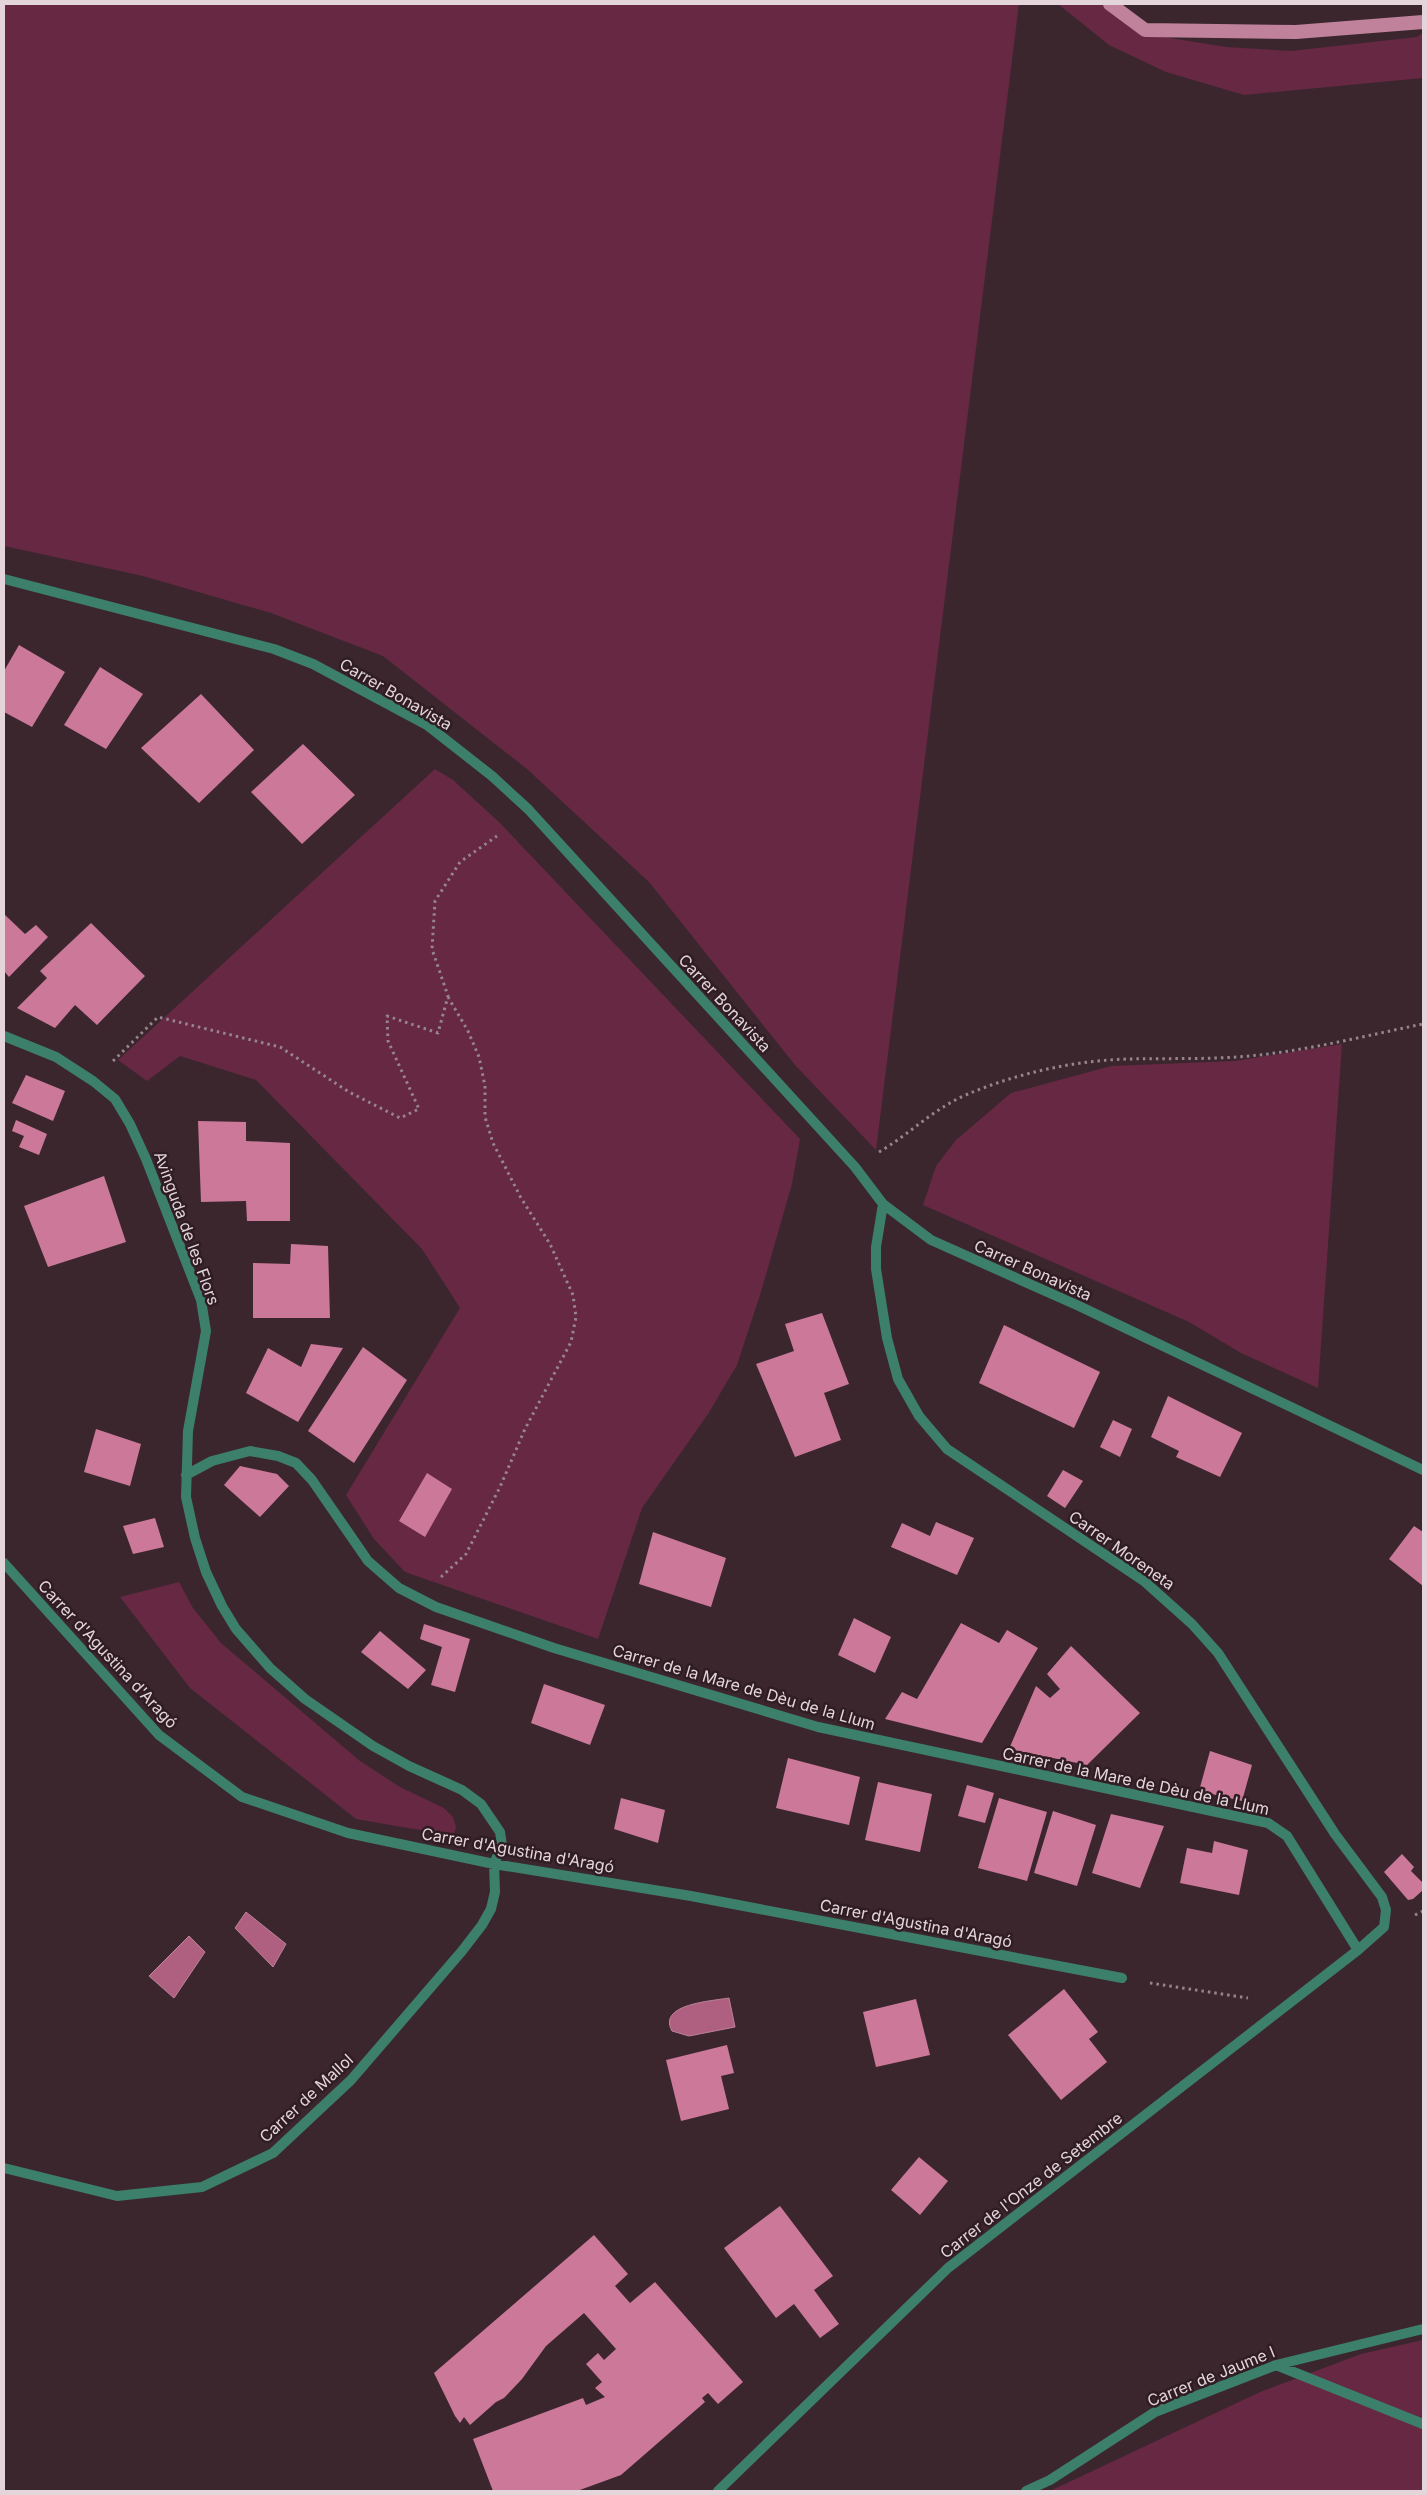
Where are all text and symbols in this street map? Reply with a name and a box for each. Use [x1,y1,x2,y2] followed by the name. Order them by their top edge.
[336,654,456,734] street label: Carrer Bonavista
[675,950,775,1056] street label: Carrer Bonavista
[150,1148,224,1308] street label: Avinguda de les Flors
[971,1235,1095,1305] street label: Carrer Bonavista
[1065,1506,1179,1594] street label: Carrer Moreneta
[34,1576,182,1732] street label: Carrer d'Agustina d'Aragó
[610,1640,878,1734] street label: Carrer de la Mare de Dèu de la Llum
[1001,1743,1271,1819] street label: Carrer de la Mare de Dèu de la Llum
[420,1823,616,1877] street label: Carrer d'Agustina d'Aragó
[818,1895,1014,1951] street label: Carrer d'Agustina d'Aragó
[255,2049,357,2147] street label: Carrer de Mallol
[936,2108,1126,2262] street label: Carrer de l'Onze de Setembre
[1144,2341,1278,2411] street label: Carrer de Jaume I

